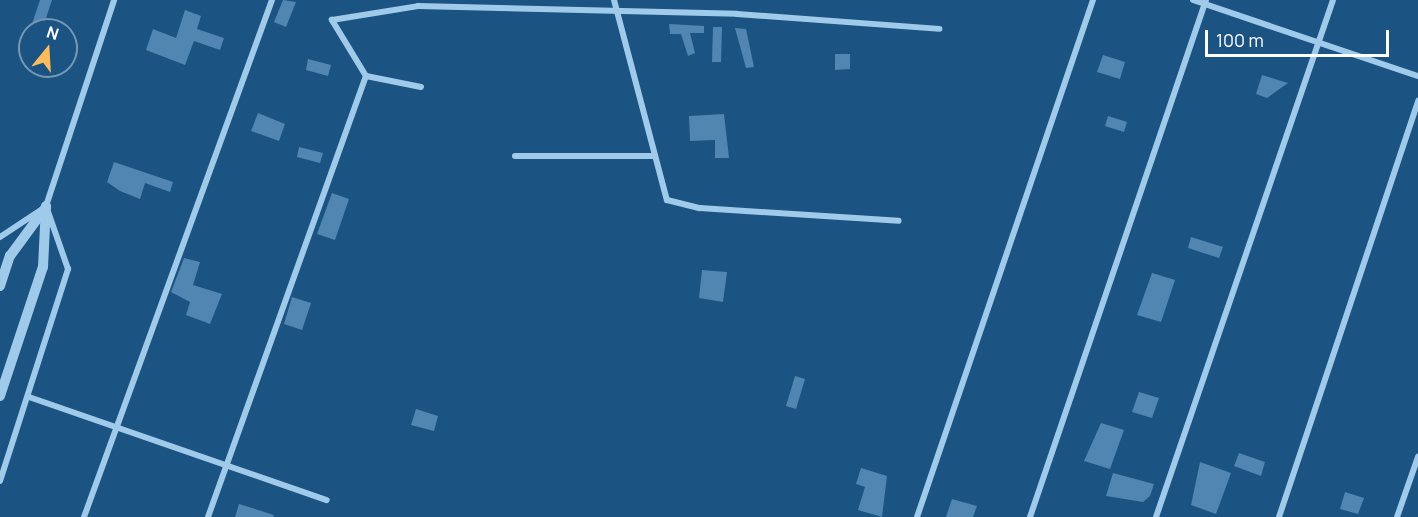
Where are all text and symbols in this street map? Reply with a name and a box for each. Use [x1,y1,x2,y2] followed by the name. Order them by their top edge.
[18,18,78,78] north arrow
[1208,18,1392,56] scale bar
[44,21,62,45] text: N
[1216,28,1264,52] text: 100 m

